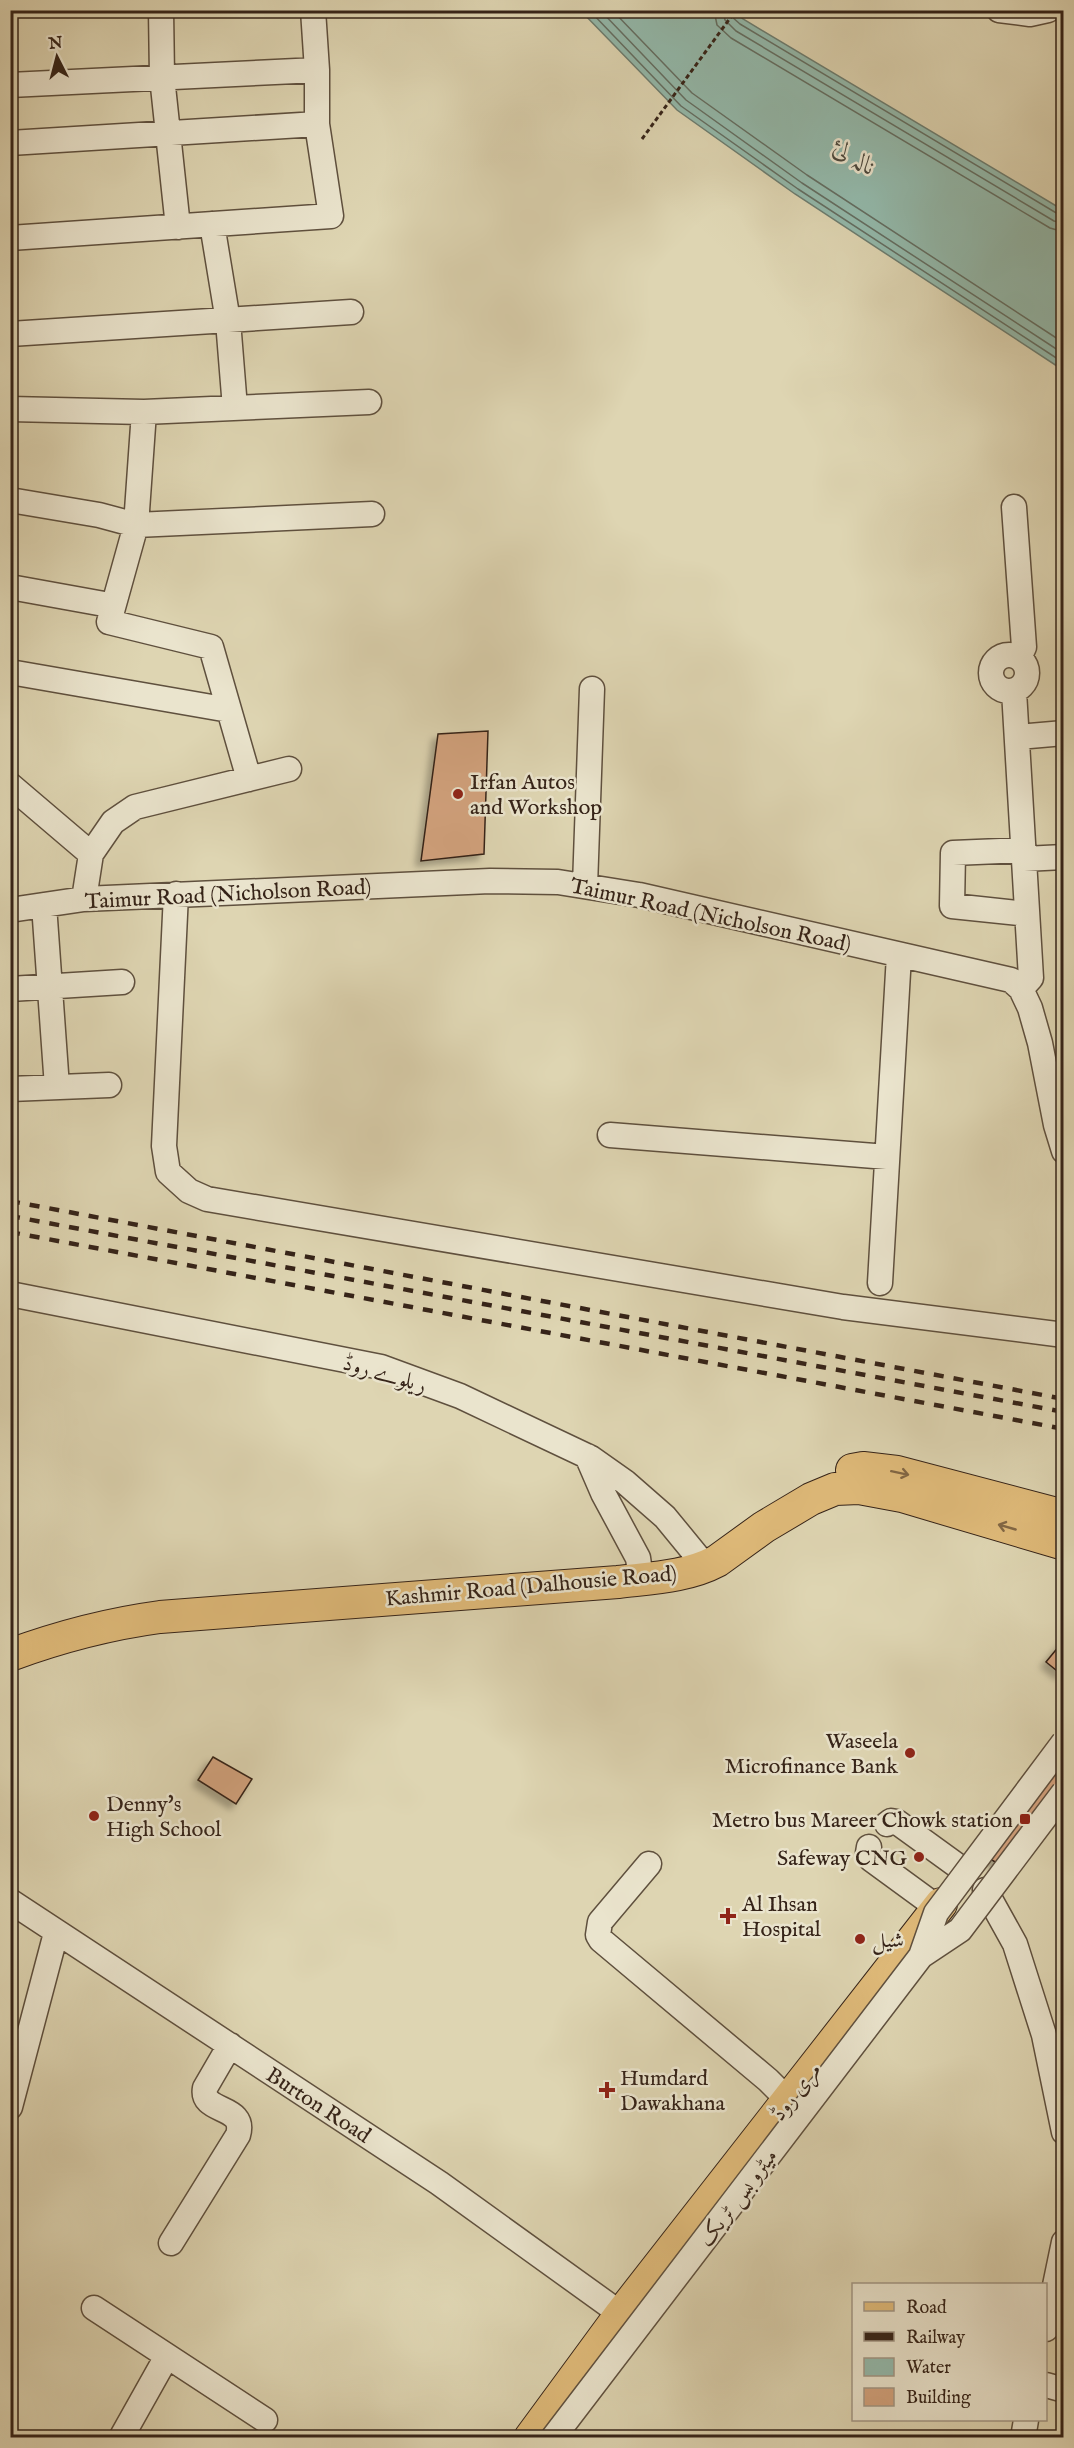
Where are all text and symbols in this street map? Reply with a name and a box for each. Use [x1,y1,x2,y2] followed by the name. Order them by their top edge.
[27,27,87,87] north arrow
[47,33,64,55] text: N
[825,132,882,183] water label: نالہ لئ
[470,769,602,822] place label: Irfan Autos and Workshop
[451,787,465,801] marker: Irfan Autos and Workshop
[568,872,854,959] street label: Taimur Road (Nicholson Road)
[84,874,372,916] street label: Taimur Road (Nicholson Road)
[339,1350,430,1400] street label: ریلوے روڈ
[890,1468,909,1480] one-way arrow
[998,1521,1017,1532] one-way arrow
[384,1560,678,1614] street label: Kashmir Road (Dalhousie Road)
[724,1728,898,1781] place label: Waseela Microfinance Bank
[903,1746,917,1760] marker: Waseela Microfinance Bank
[106,1791,221,1844] place label: Denny's High School
[712,1807,1013,1835] place label: Metro bus Mareer Chowk station
[87,1809,101,1823] marker: Denny's High School
[1018,1812,1032,1826] marker: Metro bus Mareer Chowk station
[777,1845,908,1873] place label: Safeway CNG
[912,1850,926,1864] marker: Safeway CNG
[741,1891,821,1944] place label: Al Ihsan Hospital
[719,1907,737,1925] marker: Al Ihsan Hospital
[872,1927,904,1955] place label: شیل
[853,1932,867,1946] marker: شیل
[765,2057,828,2127] street label: مری روڈ
[260,2061,376,2150] street label: Burton Road
[620,2065,726,2118] place label: Humdard Dawakhana
[598,2081,616,2099] marker: Humdard Dawakhana
[693,2144,785,2253] street label: میٹرو بس ٹریک
[852,2283,1047,2421] legend
[906,2297,947,2320] text: Road
[906,2327,965,2350] text: Railway
[906,2357,951,2380] text: Water
[906,2387,971,2410] text: Building

